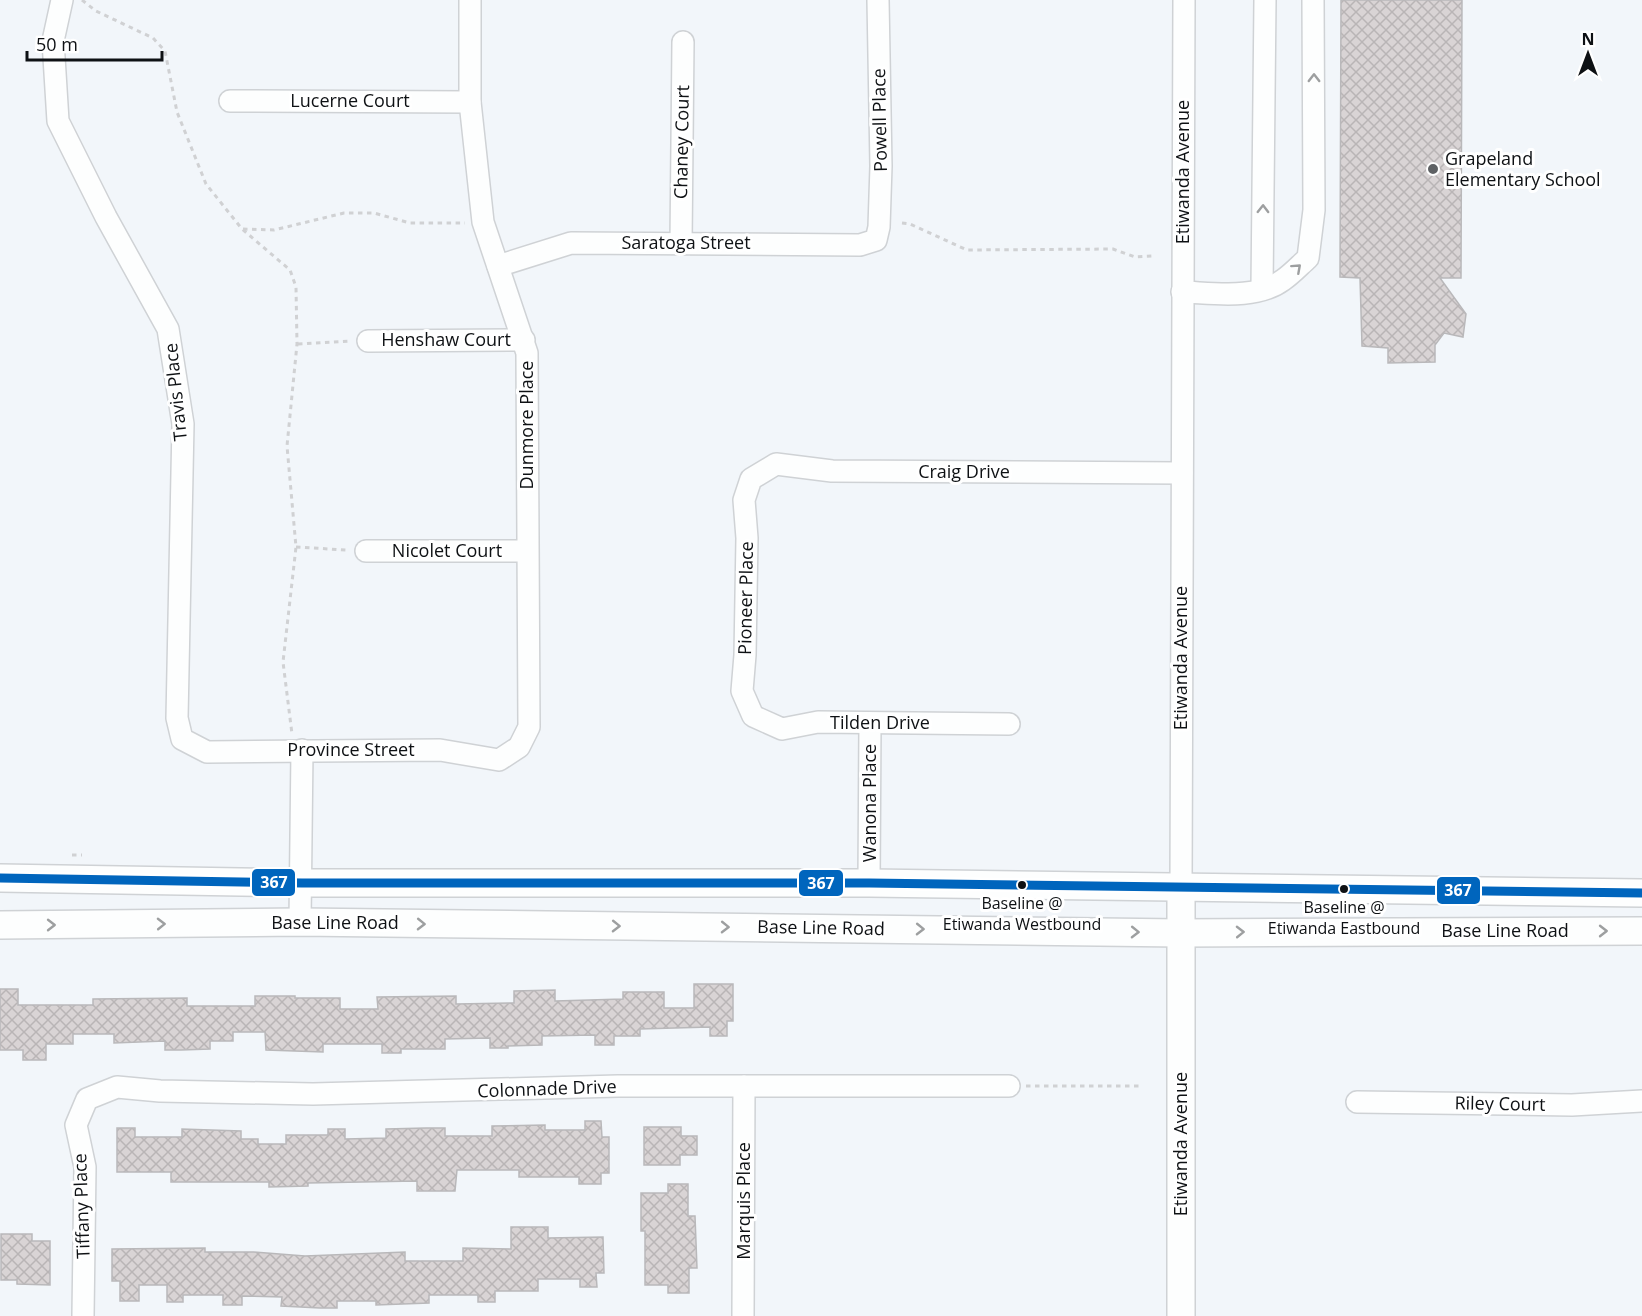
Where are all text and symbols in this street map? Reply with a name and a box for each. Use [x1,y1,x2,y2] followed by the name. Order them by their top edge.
[27,24,162,62] scale bar
[1558,24,1618,84] north arrow
[1581,28,1595,50] text: N
[36,32,78,56] text: 50 m
[866,68,892,172] street label: Powell Place
[1308,74,1320,83] one-way arrow
[668,85,694,199] street label: Chaney Court
[290,88,410,112] street label: Lucerne Court
[1170,100,1194,244] street label: Etiwanda Avenue
[1445,146,1601,191] place label: Grapeland Elementary School
[1426,162,1440,176] marker: Grapeland Elementary School
[1257,204,1269,213] one-way arrow
[621,230,751,254] street label: Saratoga Street
[1290,264,1301,275] one-way arrow
[381,327,511,351] street label: Henshaw Court
[158,342,192,442] street label: Travis Place
[514,361,538,489] street label: Dunmore Place
[918,459,1010,483] street label: Craig Drive
[392,538,502,562] street label: Nicolet Court
[732,541,758,655] street label: Pioneer Place
[1168,586,1192,730] street label: Etiwanda Avenue
[830,710,930,734] street label: Tilden Drive
[287,737,415,761] street label: Province Street
[857,744,881,862] street label: Wanona Place
[251,868,296,897] line badge: 367
[798,869,844,897] line badge: 367
[260,871,288,893] text: 367
[807,872,835,894] text: 367
[1436,876,1481,905] line badge: 367
[1016,879,1028,891] marker: Baseline @ Etiwanda Westbound
[1444,879,1472,901] text: 367
[1338,883,1350,895] marker: Baseline @ Etiwanda Eastbound
[943,892,1101,935] place label: Baseline @ Etiwanda Westbound
[1268,896,1420,939] place label: Baseline @ Etiwanda Eastbound
[271,910,399,934] street label: Base Line Road
[757,914,885,940] street label: Base Line Road
[417,917,426,930] one-way arrow
[156,918,165,931] one-way arrow
[1441,918,1569,942] street label: Base Line Road
[47,919,56,931] one-way arrow
[612,920,621,932] one-way arrow
[721,921,730,933] one-way arrow
[916,923,925,936] one-way arrow
[1598,925,1607,937] one-way arrow
[1131,926,1140,938] one-way arrow
[1235,926,1244,938] one-way arrow
[1168,1072,1192,1216] street label: Etiwanda Avenue
[477,1074,617,1102] street label: Colonnade Drive
[1454,1090,1546,1116] street label: Riley Court
[731,1142,755,1260] street label: Marquis Place
[67,1153,95,1259] street label: Tiffany Place

